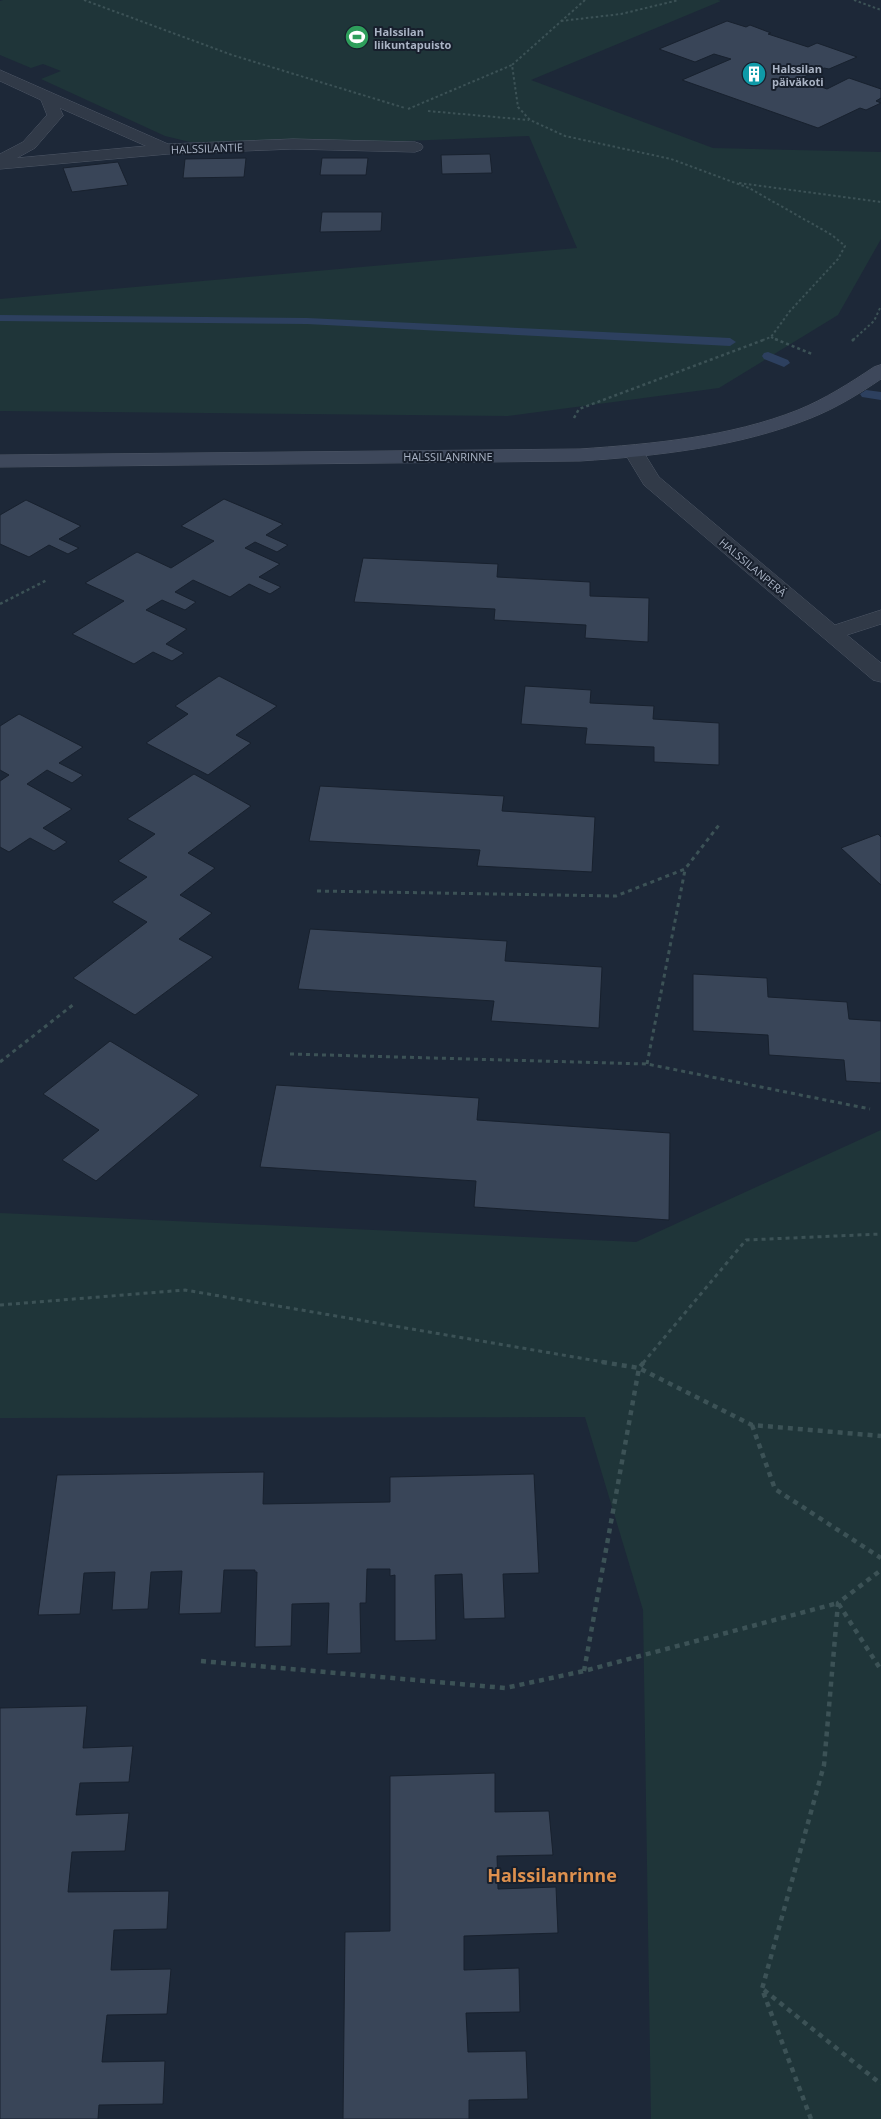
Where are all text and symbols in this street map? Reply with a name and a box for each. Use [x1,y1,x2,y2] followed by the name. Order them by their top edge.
[344,24,370,50] sports icon: Halssilan liikuntapuisto
[374,24,452,52] place label: Halssilan liikuntapuisto
[741,61,767,87] building icon: Halssilan päiväkoti
[772,61,824,89] place label: Halssilan päiväkoti
[171,139,243,157] street label: HALSSILANTIE
[403,449,493,464] street label: HALSSILANRINNE
[716,534,790,600] street label: HALSSILANPERÄ
[487,1863,617,1887] district label: Halssilanrinne

